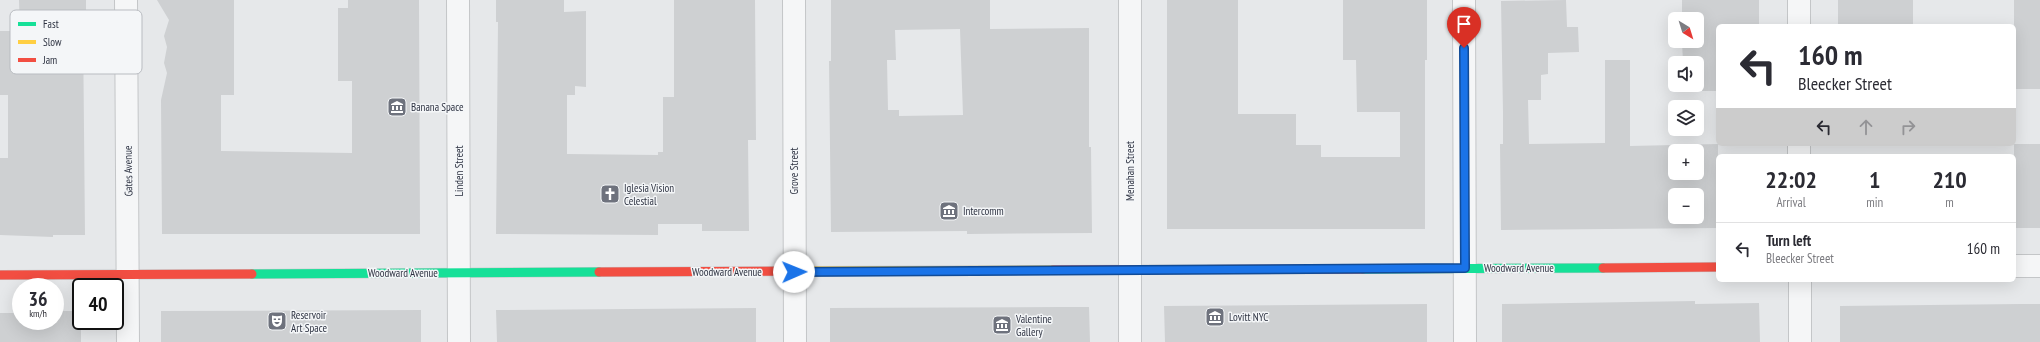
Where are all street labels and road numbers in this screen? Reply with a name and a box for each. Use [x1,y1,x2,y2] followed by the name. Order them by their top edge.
[1123,141,1137,201] street label: Menahan Street
[121,145,135,197] street label: Gates Avenue
[452,145,466,197] street label: Linden Street
[787,148,801,194] street label: Grove Street
[1484,261,1554,275] street label: Woodward Avenue
[692,265,762,279] street label: Woodward Avenue
[368,266,438,280] street label: Woodward Avenue

